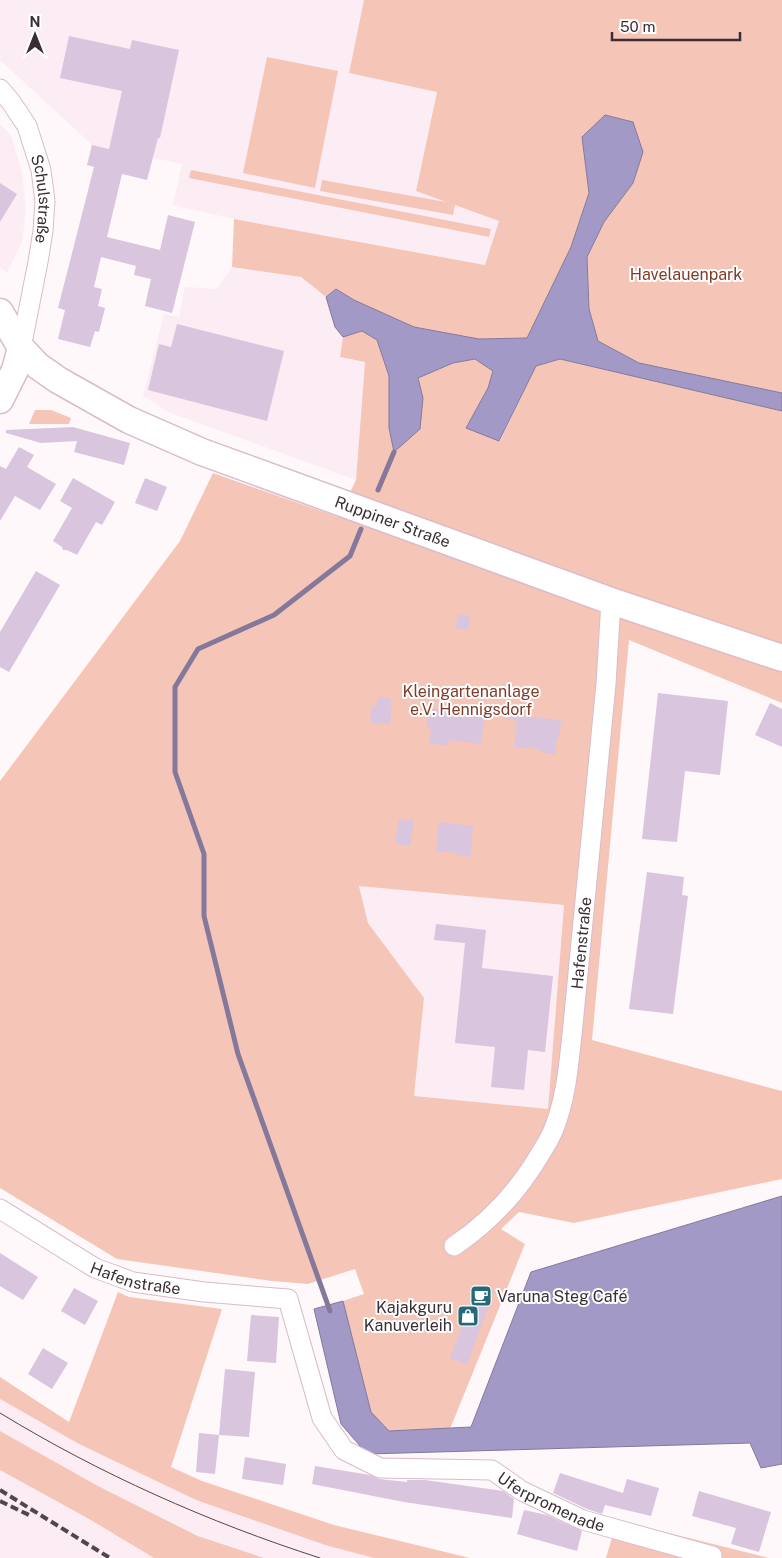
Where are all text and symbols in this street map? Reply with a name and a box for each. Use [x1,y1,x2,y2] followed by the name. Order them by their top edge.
[10,10,60,60] north arrow
[612,10,740,42] scale bar
[30,14,40,30] text: N
[620,18,655,35] text: 50 m
[27,152,54,245] street label: Schulstraße
[630,265,742,284] park label: Havelauenpark
[332,492,453,552] street label: Ruppiner Straße
[402,682,540,719] park label: Kleingartenanlage e.V. Hennigsdorf
[568,896,595,990] street label: Hafenstraße
[88,1258,182,1299] street label: Hafenstraße
[469,1284,493,1308] cafe icon: Varuna Steg Café
[497,1287,628,1306] place label: Varuna Steg Café
[364,1298,452,1335] place label: Kajakguru Kanuverleih
[456,1304,480,1328] shop icon: Kajakguru Kanuverleih
[494,1468,607,1536] street label: Uferpromenade

